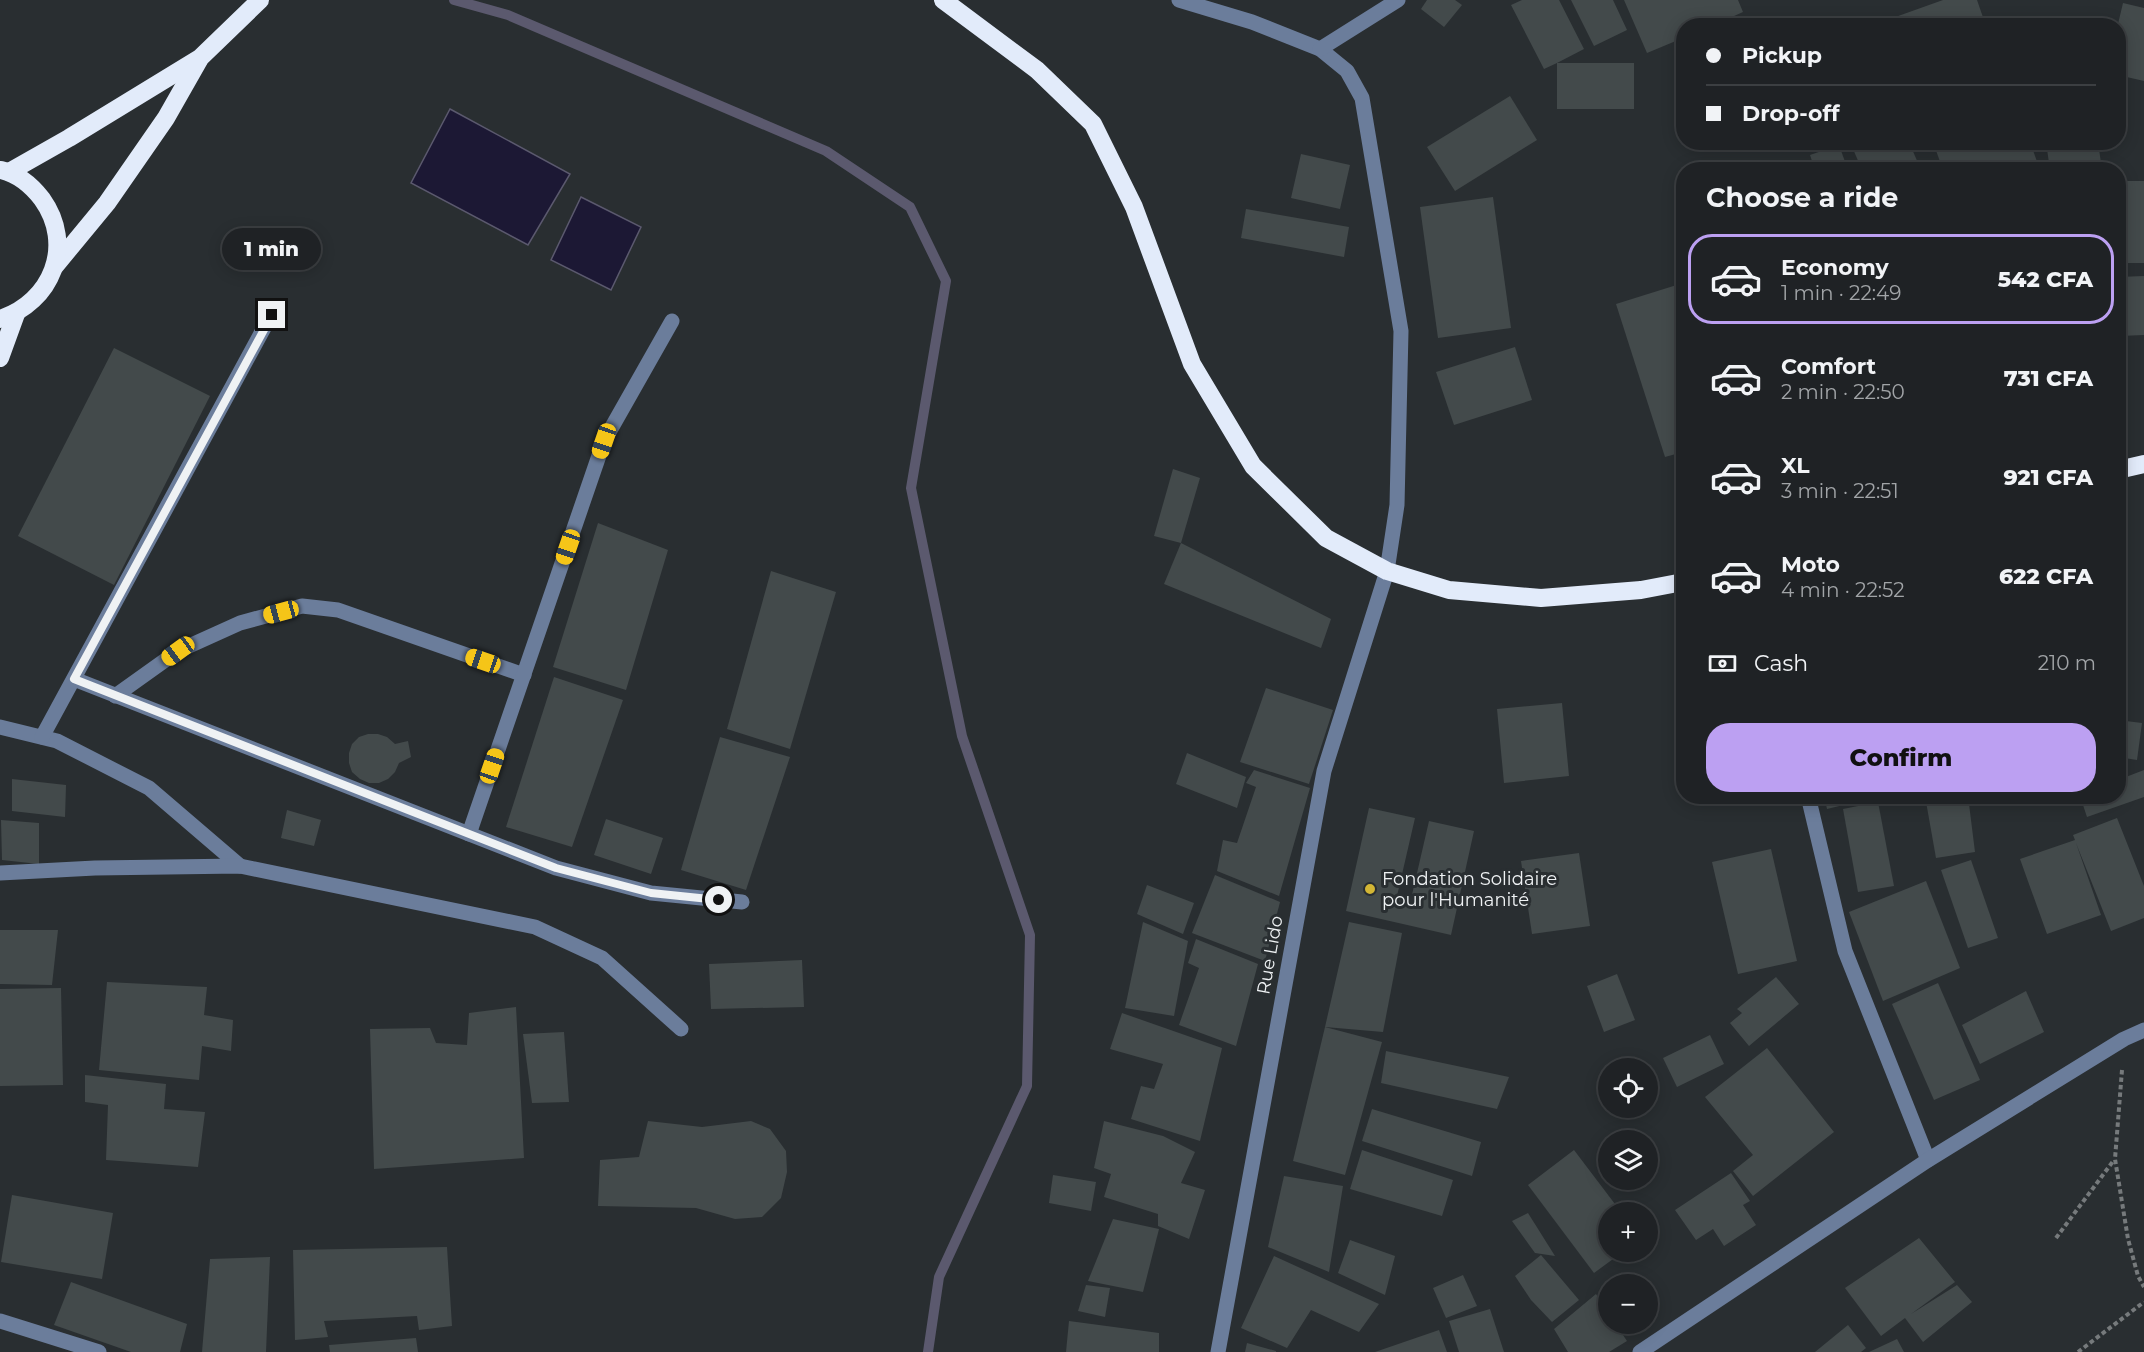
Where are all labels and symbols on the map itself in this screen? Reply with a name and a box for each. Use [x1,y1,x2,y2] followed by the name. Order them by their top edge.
[222,228,322,270] callout: 1 min
[258,301,285,328] route end
[590,421,618,461] car
[554,527,582,567] car
[261,599,301,625] car
[158,633,198,669] car
[463,647,503,675] car
[478,746,506,786] car
[1382,868,1557,911] place label: Fondation Solidaire pour l'Humanité
[1363,882,1377,896] marker: Fondation Solidaire pour l'Humanité
[705,886,732,913] route start
[1252,914,1288,996] street label: Rue Lido

